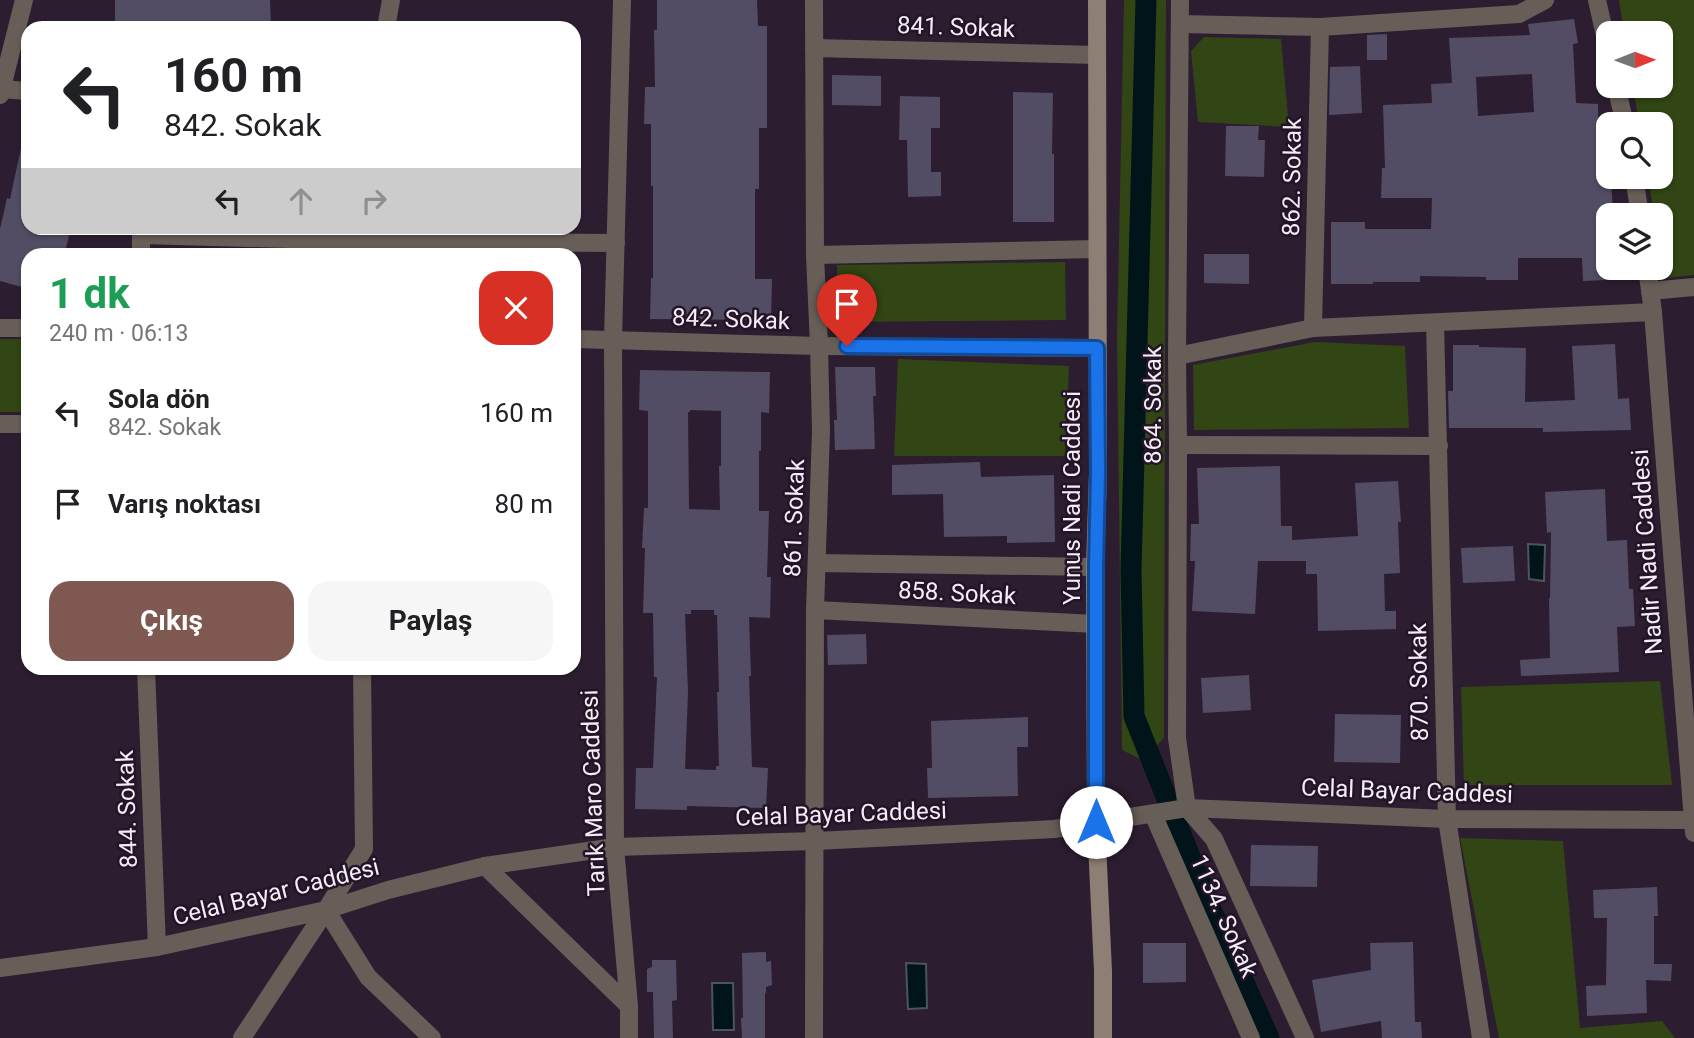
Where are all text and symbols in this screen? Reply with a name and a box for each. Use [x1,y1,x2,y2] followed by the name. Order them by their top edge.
[897,11,1016,43] street label: 841. Sokak
[1596,21,1673,98] north arrow
[1596,21,1673,280] map controls
[164,47,303,104] text: 160 m
[49,49,140,140] icon: left
[164,106,321,144] text: 842. Sokak
[1596,112,1673,189] button: search
[1277,117,1307,236] street label: 862. Sokak
[209,182,247,220] icon: left
[282,182,320,220] icon: ahead
[355,182,393,220] icon: right
[1596,203,1673,280] button: layers
[49,269,130,318] text: 1 dk
[479,271,553,345] button: close
[817,274,877,346] pin
[828,285,866,323] icon: arrive
[672,303,791,335] street label: 842. Sokak
[49,320,188,347] text: 240 m · 06:13
[1139,345,1167,464] street label: 864. Sokak
[108,384,210,414] text: Sola dön
[1058,391,1086,605] street label: Yunus Nadi Caddesi
[49,394,87,432] icon: left
[480,398,553,428] text: 160 m
[108,414,221,441] text: 842. Sokak
[1626,448,1668,656] street label: Nadir Nadi Caddesi
[778,458,810,577] street label: 861. Sokak
[49,485,87,523] icon: arrive
[108,489,261,519] text: Varış noktası
[495,489,553,519] text: 80 m
[897,576,1018,610] street label: 858. Sokak
[49,581,294,661] button: Çıkış
[308,581,553,661] button: Paylaş
[1404,622,1434,741] street label: 870. Sokak
[575,689,611,897] street label: Tarık Maro Caddesi
[111,749,143,868] street label: 844. Sokak
[1301,773,1513,809] street label: Celal Bayar Caddesi
[1059,785,1133,859] position arrow
[735,796,947,832] street label: Celal Bayar Caddesi
[1184,850,1264,983] street label: 1134. Sokak
[170,853,382,931] street label: Celal Bayar Caddesi

